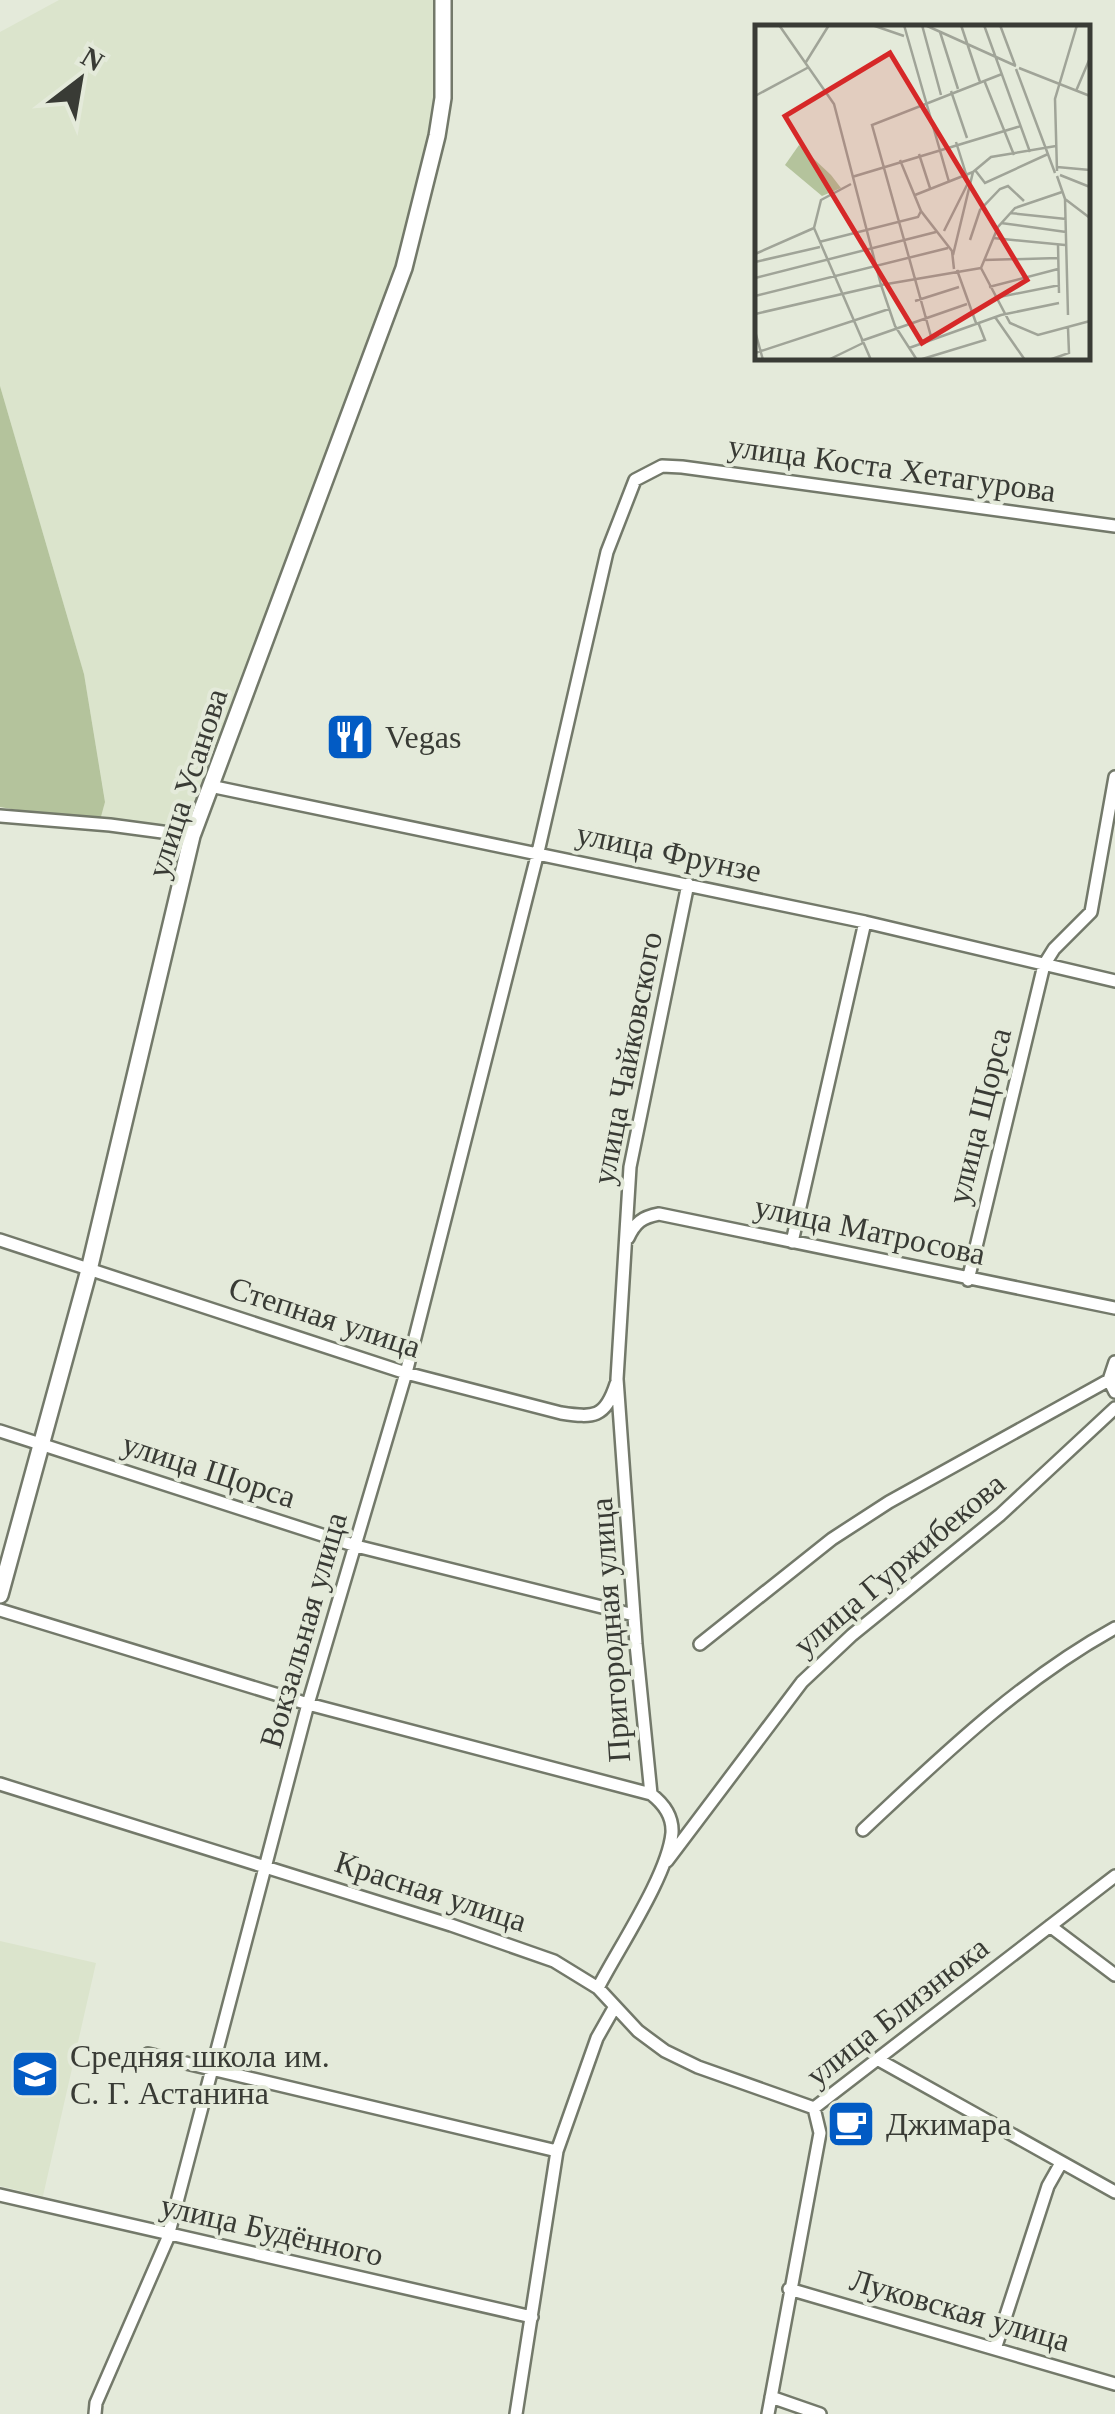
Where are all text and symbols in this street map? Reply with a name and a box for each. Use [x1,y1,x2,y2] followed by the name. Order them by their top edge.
[755,25,1090,360] inset map
[30,30,130,130] north arrow
[76,41,109,77] text: N
[726,427,1058,509] street label: улица Коста Хетагурова
[139,684,235,882] street label: улица Усанова
[324,711,376,763] restaurant icon: Vegas
[385,719,461,755] place label: Vegas
[573,815,765,889] street label: улица Фрунзе
[585,929,669,1187] street label: улица Чайковского
[940,1024,1018,1208] street label: улица Щорса
[751,1188,989,1272] street label: улица Матросова
[225,1269,425,1365] street label: Степная улица
[118,1425,300,1515] street label: улица Щорса
[786,1465,1012,1663] street label: улица Гуржибекова
[583,1497,637,1763] street label: Пригородная улица
[252,1508,354,1752] street label: Вокзальная улица
[331,1843,531,1939] street label: Красная улица
[799,1929,995,2093] street label: улица Близнюка
[70,2038,330,2111] place label: Средняя школа им. C. Г. Астанина
[9,2048,61,2100] school or university icon: Средняя школа им. C. Г. Астанина
[825,2098,877,2150] cafe icon: Джимара
[886,2106,1012,2142] place label: Джимара
[157,2187,387,2273] street label: улица Будённого
[846,2261,1074,2359] street label: Луковская улица

